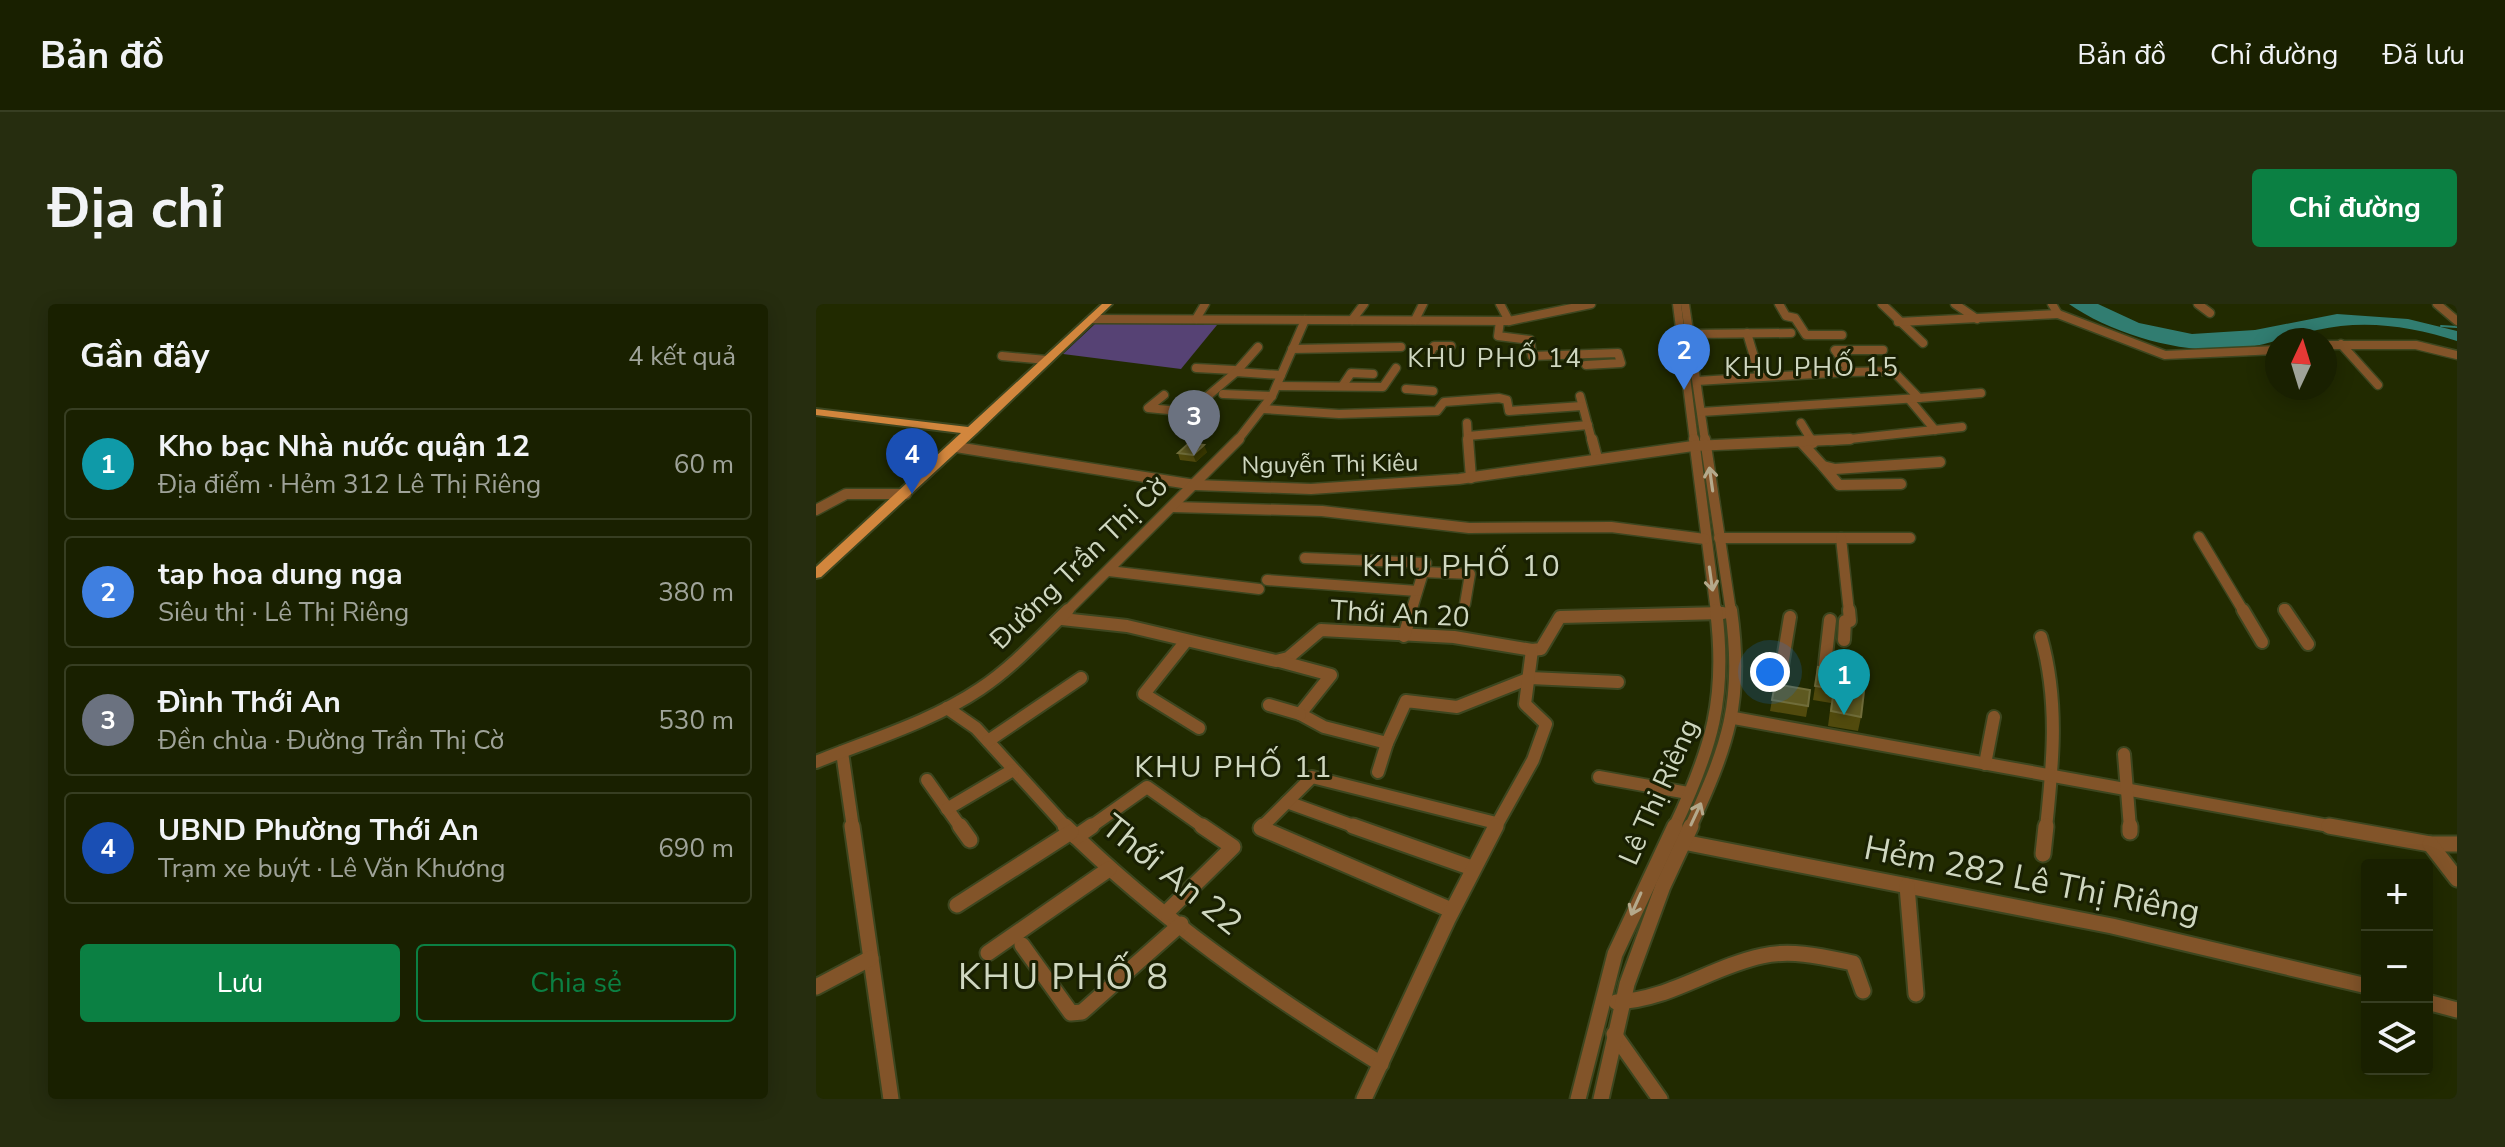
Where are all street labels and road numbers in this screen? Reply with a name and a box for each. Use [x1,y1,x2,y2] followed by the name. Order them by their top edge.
[1241,446,1419,482] street label: Nguyễn Thị Kiêu
[981,468,1176,659] street label: Đường Trần Thị Cờ
[1330,591,1470,637] street label: Thới An 20
[1610,713,1708,871] street label: Lê Thị Riêng
[1092,804,1252,946] street label: Thới An 22
[1860,825,2204,935] street label: Hẻm 282 Lê Thị Riêng

